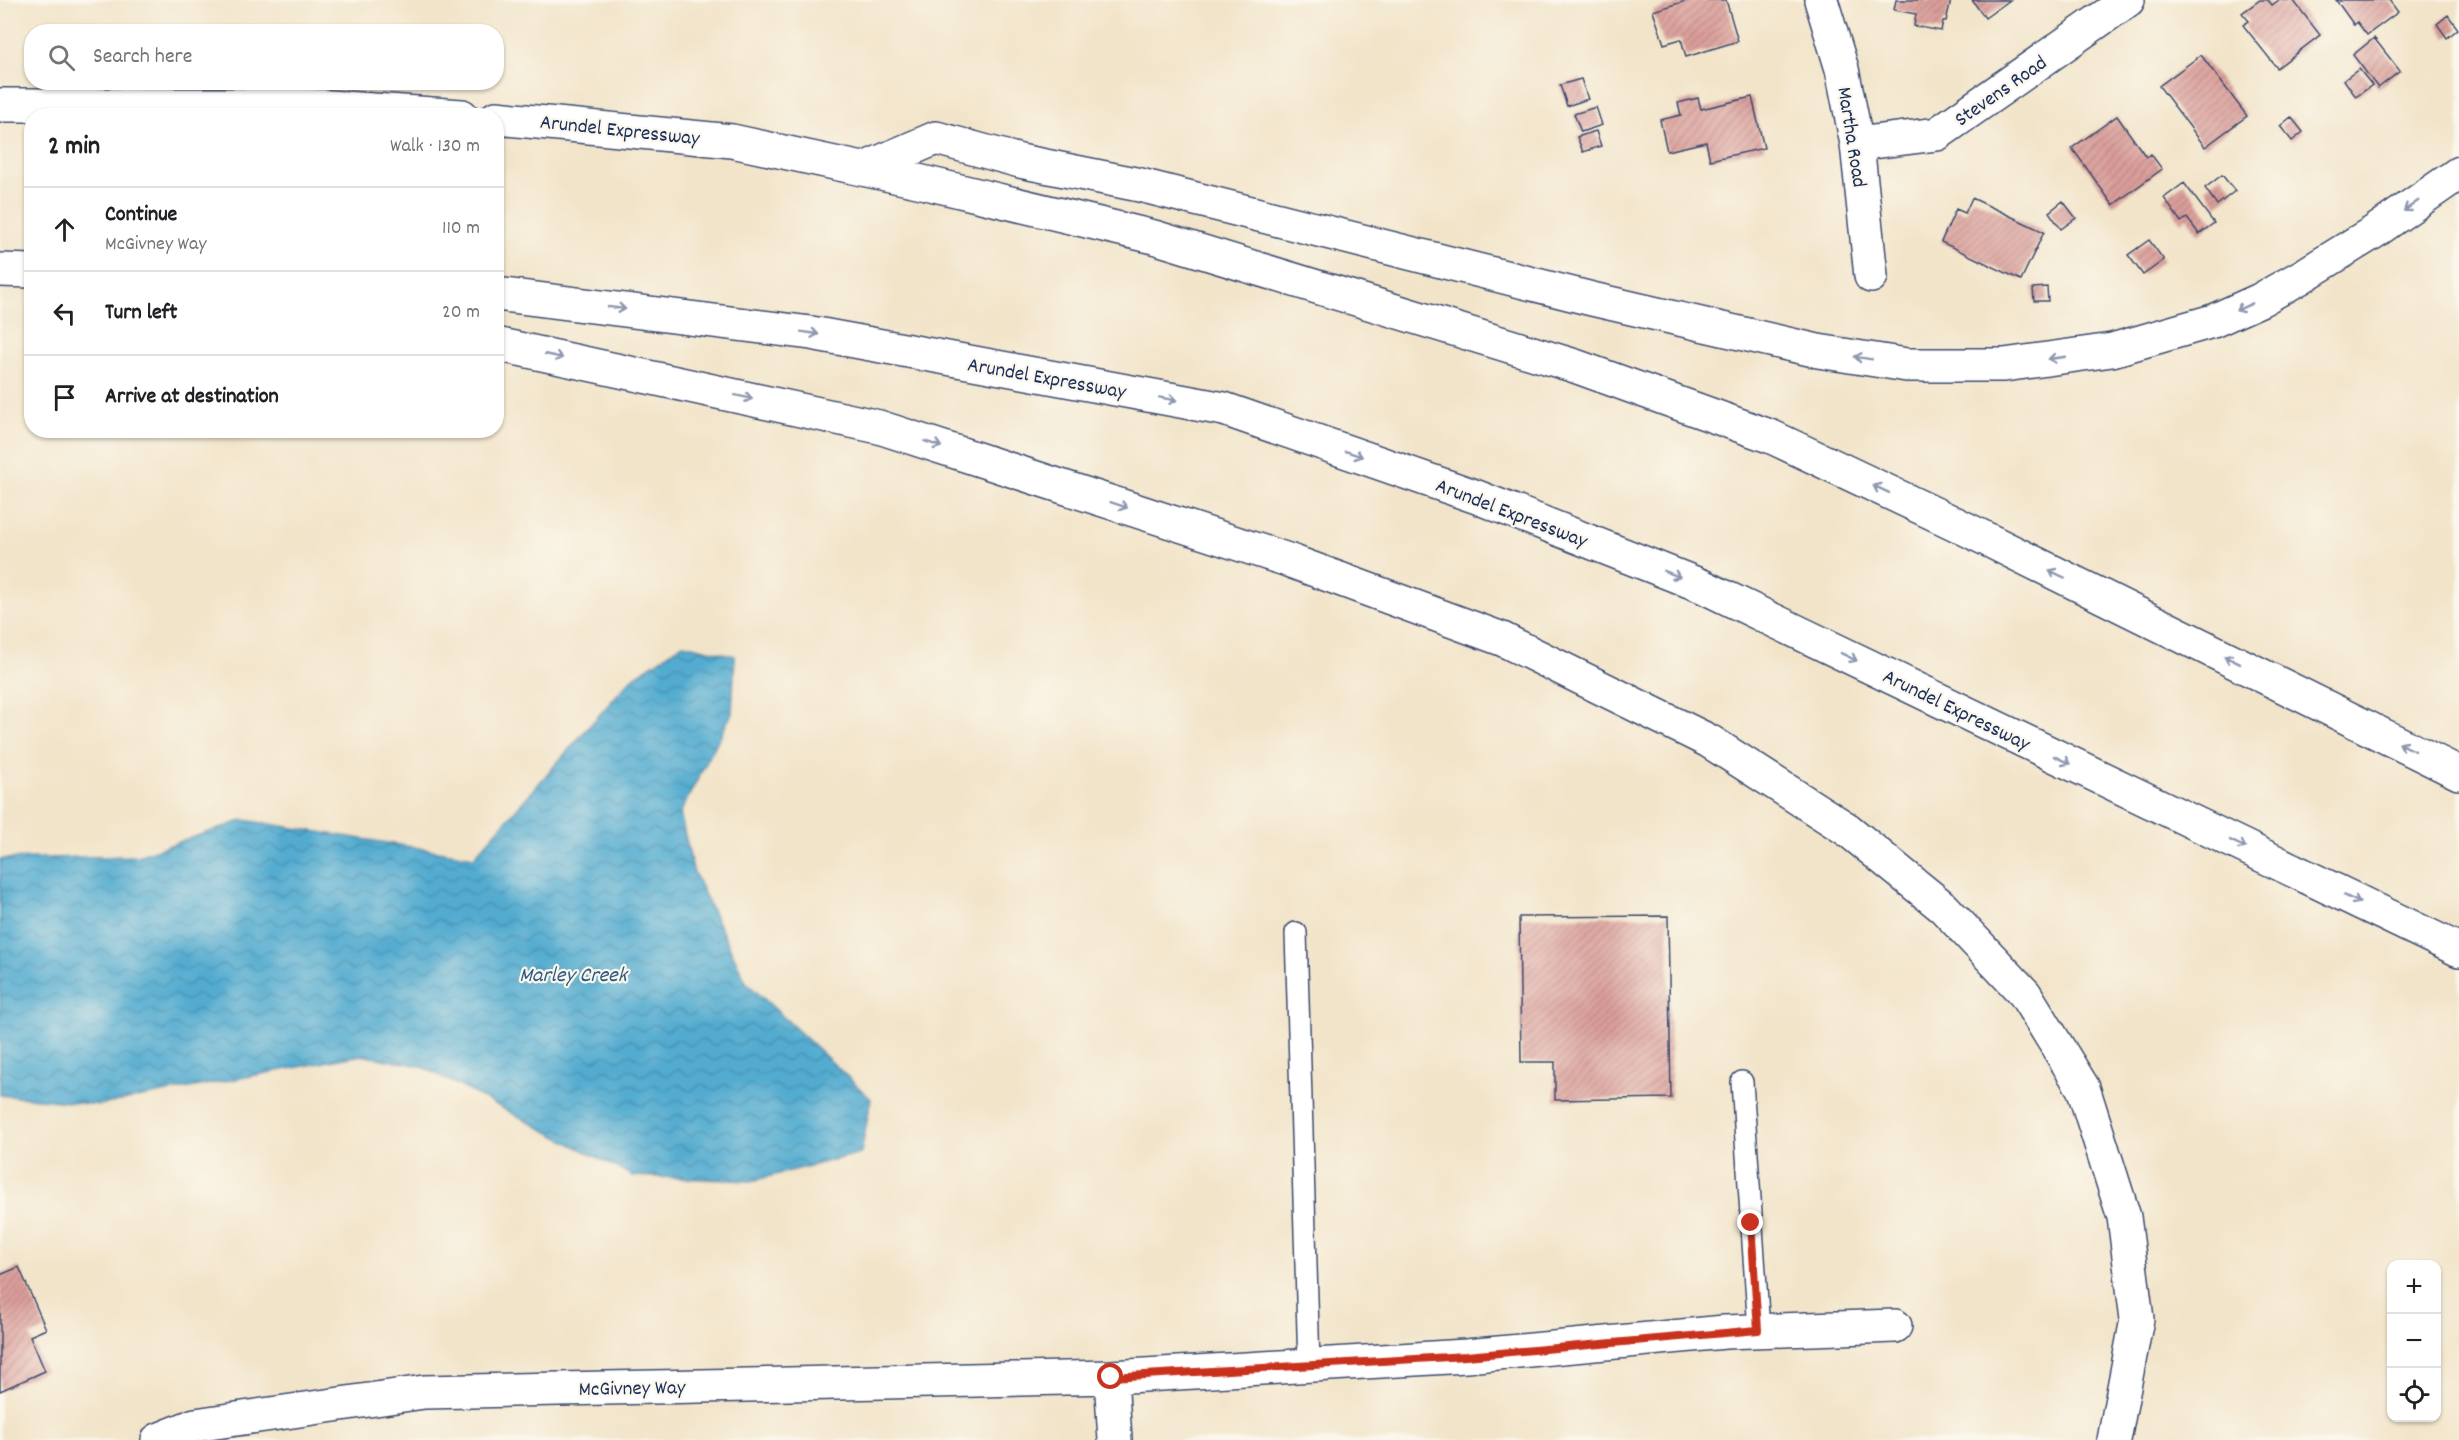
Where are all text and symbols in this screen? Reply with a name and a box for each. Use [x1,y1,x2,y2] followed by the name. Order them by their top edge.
[24,24,504,90] search box
[45,41,78,74] icon: search
[93,42,192,73] text: Search here
[1949,50,2054,135] street label: Stevens Road
[1827,85,1873,190] street label: Martha Road
[538,109,702,155] street label: Arundel Expressway
[48,129,100,166] text: 2 min
[390,133,480,161] text: Walk · 130 m
[105,200,177,231] text: Continue
[2403,200,2420,212] one-way arrow
[48,213,81,246] icon: ahead
[442,215,480,243] text: 110 m
[105,231,207,259] text: McGivney Way
[48,297,81,330] icon: left
[105,298,177,329] text: Turn left
[442,299,480,327] text: 20 m
[2236,301,2254,313] one-way arrow
[607,303,627,314] one-way arrow
[800,328,820,339] one-way arrow
[543,351,563,362] one-way arrow
[965,351,1129,409] street label: Arundel Expressway
[1854,352,1873,363] one-way arrow
[2047,352,2067,363] one-way arrow
[48,381,81,414] icon: arrive
[105,382,279,413] text: Arrive at destination
[734,392,753,404] one-way arrow
[1157,393,1177,404] one-way arrow
[923,440,942,451] one-way arrow
[1344,450,1363,461] one-way arrow
[1431,472,1592,558] street label: Arundel Expressway
[1873,482,1891,494] one-way arrow
[1109,500,1128,511] one-way arrow
[2048,568,2066,579] one-way arrow
[1662,570,1681,581] one-way arrow
[1839,651,1857,663] one-way arrow
[2223,654,2241,666] one-way arrow
[1877,663,2035,761] street label: Arundel Expressway
[2398,740,2416,752] one-way arrow
[2053,754,2071,766] one-way arrow
[2228,839,2246,851] one-way arrow
[2343,894,2361,906] one-way arrow
[519,961,629,992] water label: Marley Creek
[1737,1209,1763,1235] route end
[2387,1260,2441,1422] map controls
[2387,1260,2441,1314] button: +
[2387,1314,2441,1368] button: −
[1097,1363,1123,1389] route start
[2387,1368,2441,1422] button: locate
[578,1374,686,1406] street label: McGivney Way

